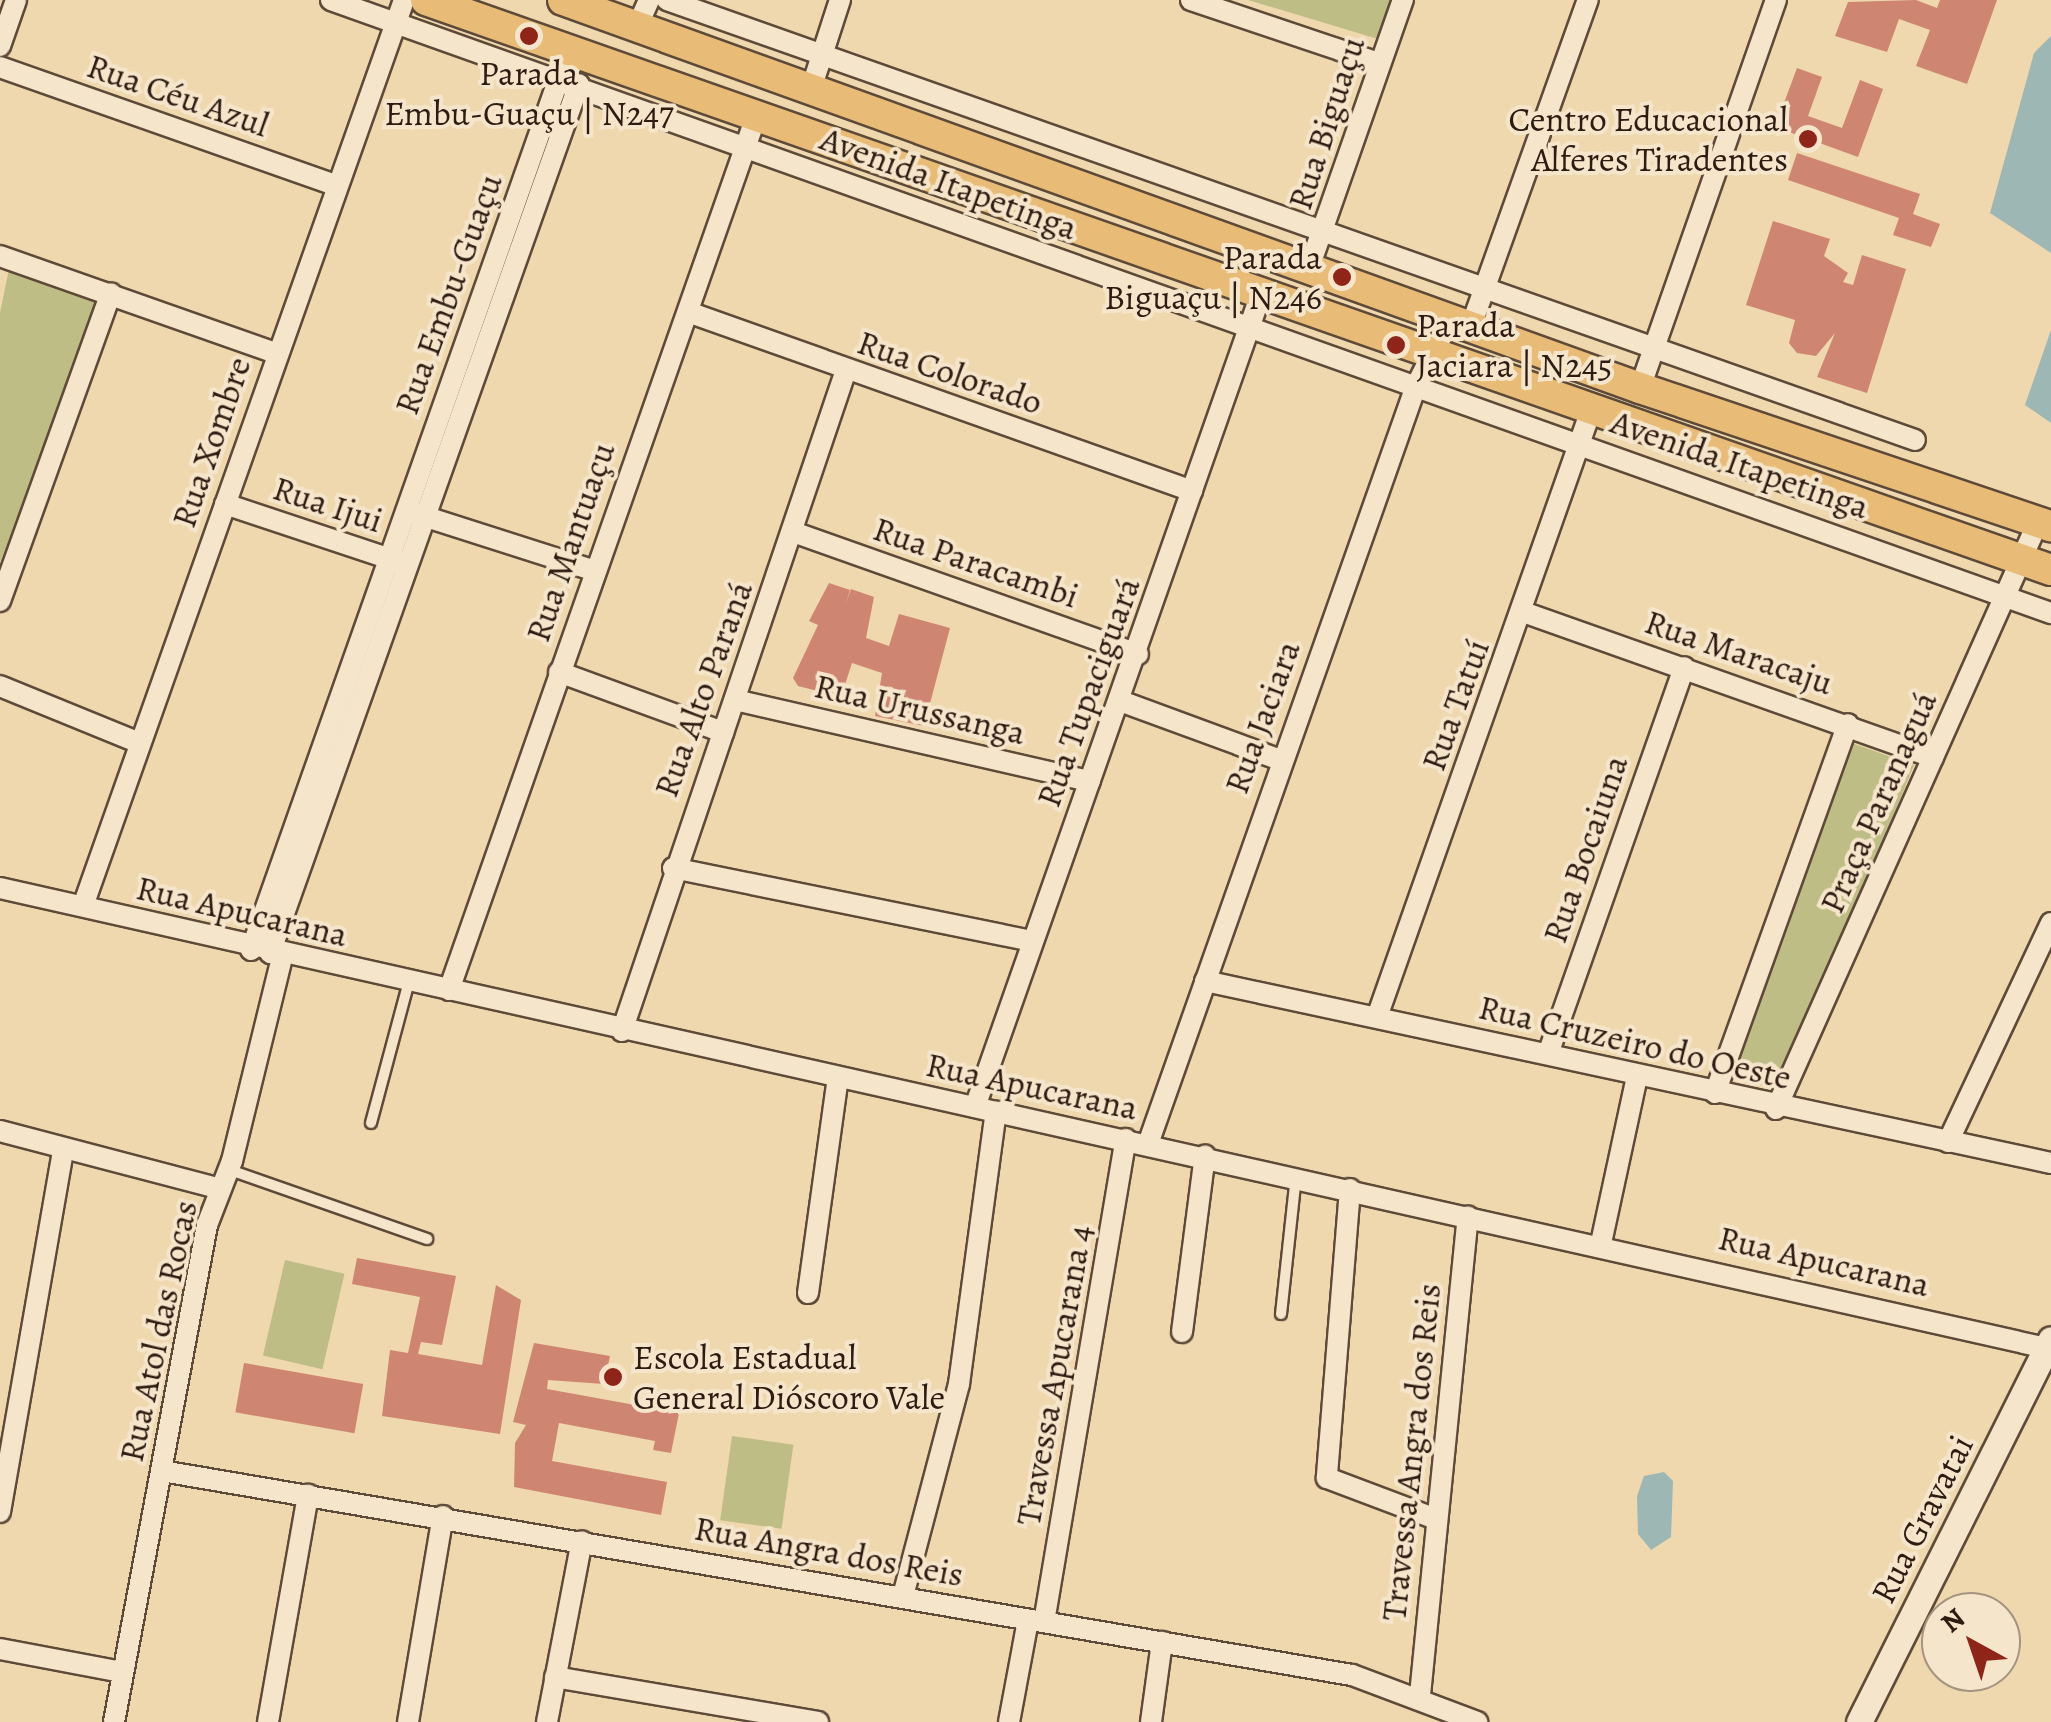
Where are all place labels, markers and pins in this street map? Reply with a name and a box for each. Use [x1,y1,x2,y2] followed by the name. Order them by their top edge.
[518,25,540,47] marker: Parada Embu-Guaçu | N247
[384,52,674,134] place label: Parada Embu-Guaçu | N247
[1508,98,1788,180] place label: Centro Educacional Alferes Tiradentes
[1797,128,1819,150] marker: Centro Educacional Alferes Tiradentes
[1104,236,1322,318] place label: Parada Biguaçu | N246
[1331,266,1353,288] marker: Parada Biguaçu | N246
[1416,304,1613,386] place label: Parada Jaciara | N245
[1385,334,1407,356] marker: Parada Jaciara | N245
[633,1336,945,1418] place label: Escola Estadual General Dióscoro Vale
[602,1366,624,1388] marker: Escola Estadual General Dióscoro Vale

